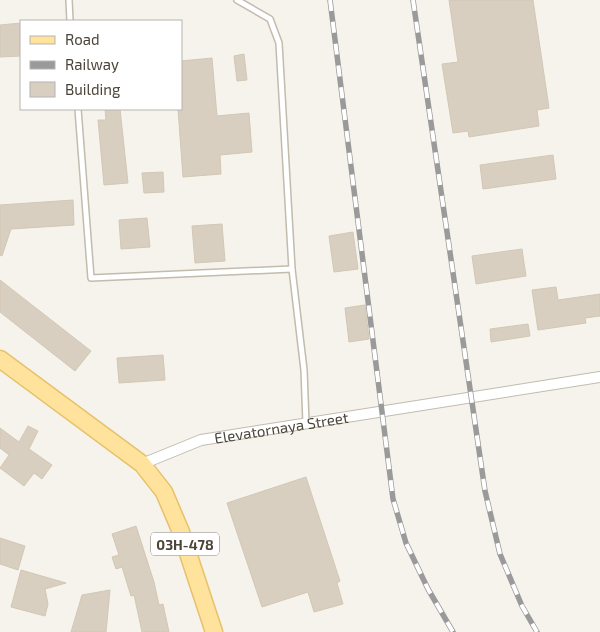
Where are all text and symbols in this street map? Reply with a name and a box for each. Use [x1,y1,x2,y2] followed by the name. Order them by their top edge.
[20,20,182,110] legend
[65,30,100,48] text: Road
[65,55,119,73] text: Railway
[65,80,121,98] text: Building
[213,408,350,447] street label: Elevatornaya Street
[151,532,219,556] road number: 03Н-478

